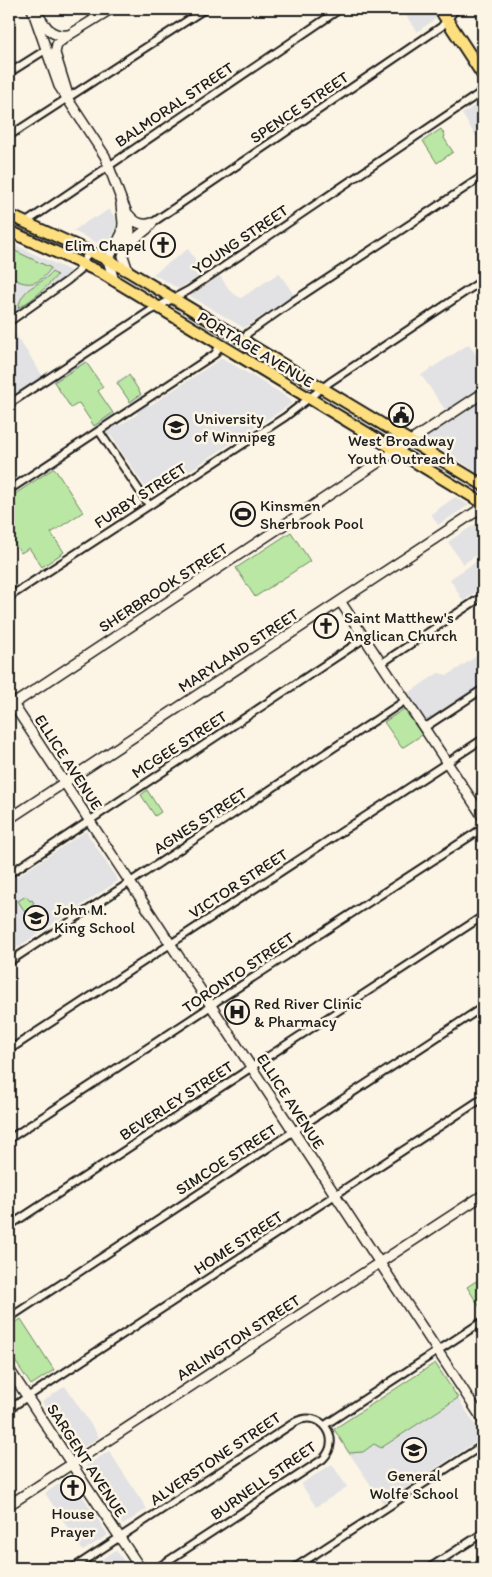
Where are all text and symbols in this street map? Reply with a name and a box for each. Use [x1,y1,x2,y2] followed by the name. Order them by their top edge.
[111,58,237,151] street label: BALMORAL STREET
[246,67,352,147] street label: SPENCE STREET
[189,200,292,278] street label: YOUNG STREET
[150,232,176,258] church icon: Elim Chapel
[65,236,146,255] place label: Elim Chapel
[194,307,317,392] street label: PORTAGE AVENUE
[388,402,414,428] public building icon: West Broadway Youth Outreach
[194,409,276,446] place label: University of Winnipeg
[163,414,189,440] school or university icon: University of Winnipeg
[348,431,455,468] place label: West Broadway Youth Outreach
[91,458,190,532] street label: FURBY STREET
[260,496,364,533] place label: Kinsmen Sherbrook Pool
[230,501,256,527] sports icon: Kinsmen Sherbrook Pool
[95,538,232,636] street label: SHERBROOK STREET
[175,604,302,696] street label: MARYLAND STREET
[344,608,458,645] place label: Saint Matthew's Anglican Church
[313,613,339,639] church icon: Saint Matthew's Anglican Church
[128,707,231,782] street label: MCGEE STREET
[31,711,107,814] street label: ELLICE AVENUE
[150,783,251,858] street label: AGNES STREET
[185,844,291,922] street label: VICTOR STREET
[54,900,136,937] place label: John M. King School
[23,905,49,931] school or university icon: John M. King School
[179,928,298,1017] street label: TORONTO STREET
[254,994,362,1031] place label: Red River Clinic & Pharmacy
[224,999,250,1025] hospital icon: Red River Clinic & Pharmacy
[253,1050,329,1153] street label: ELLICE AVENUE
[116,1057,237,1144] street label: BEVERLEY STREET
[172,1120,280,1199] street label: SIMCOE STREET
[190,1206,287,1278] street label: HOME STREET
[173,1290,304,1384] street label: ARLINGTON STREET
[43,1400,130,1521] street label: SARGENT AVENUE
[146,1407,284,1509] street label: ALVERSTONE STREET
[207,1437,320,1524] street label: BURNELL STREET
[401,1437,427,1463] school or university icon: General Wolfe School
[369,1466,459,1503] place label: General Wolfe School
[60,1475,86,1501] church icon: House Prayer
[50,1504,96,1541] place label: House Prayer

